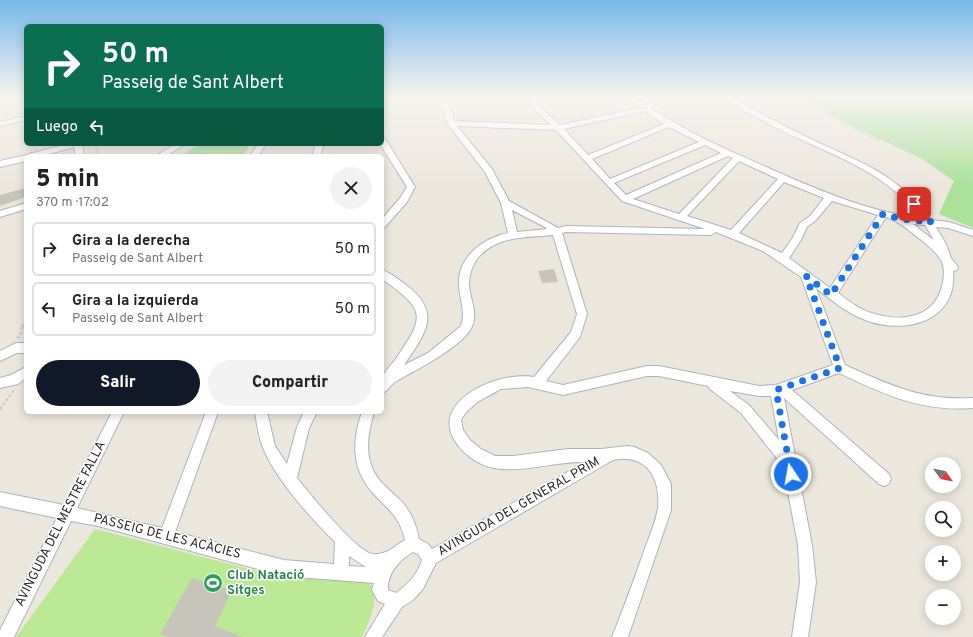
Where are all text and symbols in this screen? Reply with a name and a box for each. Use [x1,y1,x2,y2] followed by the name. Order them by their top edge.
[102,37,169,73] text: 50 m
[36,40,88,92] icon: right
[102,72,284,95] text: Passeig de Sant Albert
[86,116,108,138] icon: left
[36,118,78,137] text: Luego
[36,165,99,195] text: 5 min
[330,167,372,209] button: close
[897,187,931,221] pin
[903,193,925,215] icon: arrive
[36,195,109,211] text: 370 m · 17:02
[72,232,190,251] text: Gira a la derecha
[38,238,60,260] icon: right
[335,240,370,259] text: 50 m
[72,251,203,267] text: Passeig de Sant Albert
[72,292,199,311] text: Gira a la izquierda
[38,298,60,320] icon: left
[335,300,370,319] text: 50 m
[72,311,203,327] text: Passeig de Sant Albert
[36,360,200,406] button: Salir
[208,360,372,406] button: Compartir
[12,439,110,609] street label: AVINGUDA DEL MESTRE FALLA
[770,453,812,495] position arrow
[435,454,603,560] street label: AVINGUDA DEL GENERAL PRIM
[925,457,961,493] north arrow
[925,457,961,625] map controls
[925,501,961,537] button: search
[92,509,243,563] street label: PASSEIG DE LES ACÀCIES
[925,545,961,581] button: +
[227,568,304,599] place label: Club Natació Sitges
[202,572,224,594] sports icon: Club Natació Sitges
[925,589,961,625] button: −

